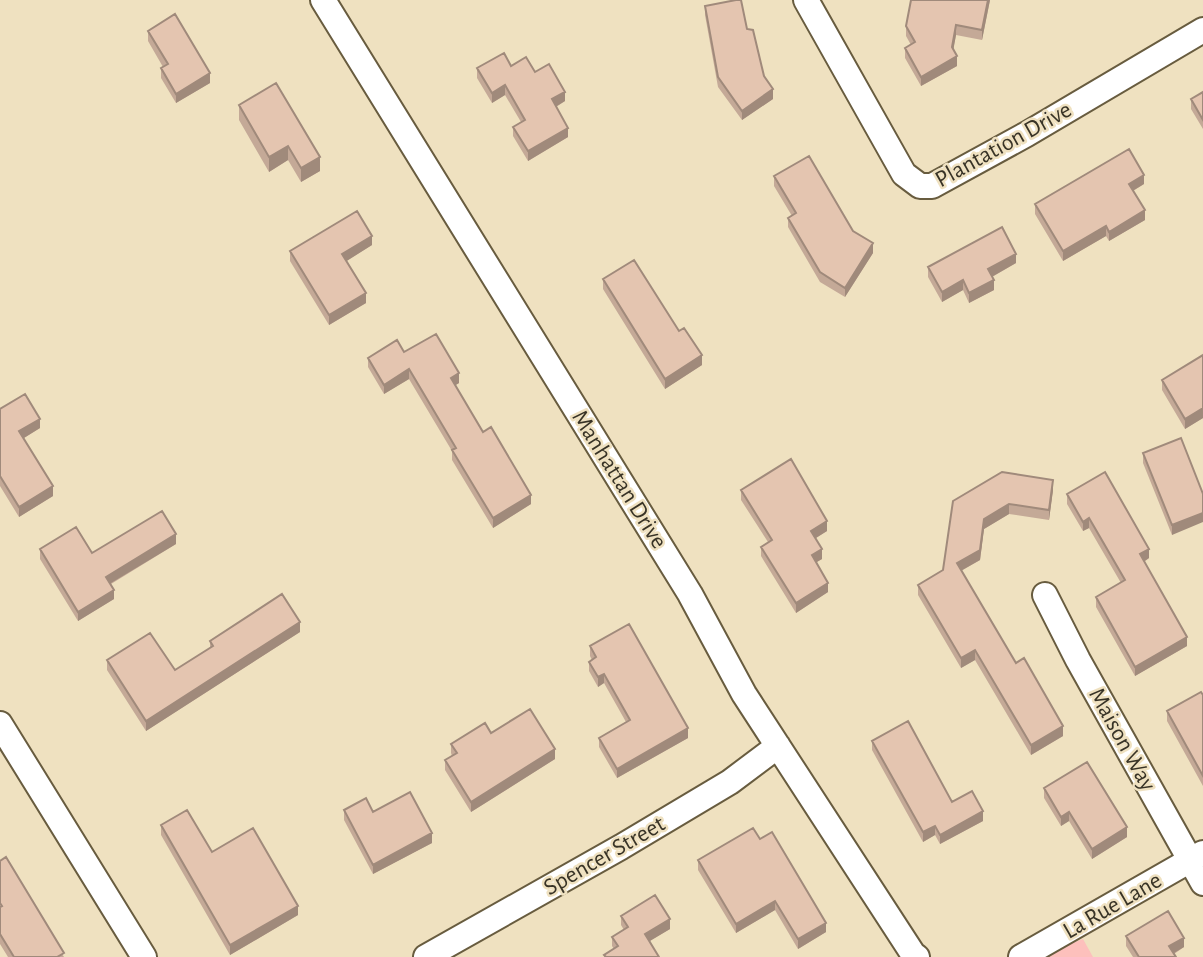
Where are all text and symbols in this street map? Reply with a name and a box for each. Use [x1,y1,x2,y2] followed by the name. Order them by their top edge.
[931,98,1076,192] street label: Plantation Drive
[567,406,671,553] street label: Manhattan Drive
[1084,684,1160,795] street label: Maison Way
[540,811,669,900] street label: Spencer Street
[1059,868,1166,944] street label: La Rue Lane

